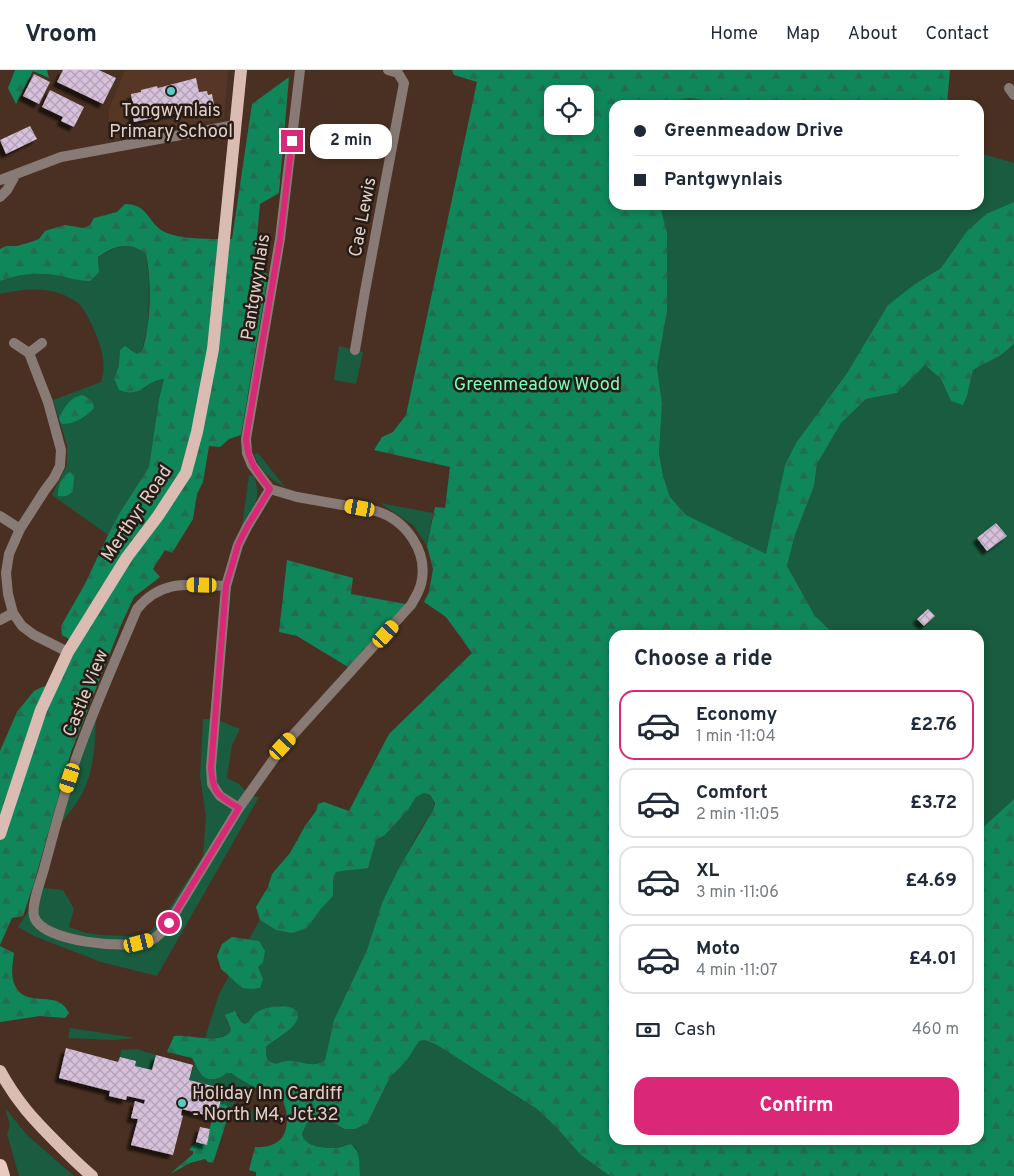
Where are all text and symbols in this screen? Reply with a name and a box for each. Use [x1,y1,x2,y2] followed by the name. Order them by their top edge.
[25,20,97,50] text: Vroom
[710,23,758,46] text: Home
[786,23,820,46] text: Map
[848,23,897,46] text: About
[925,23,989,46] text: Contact
[165,85,177,97] marker: Tongwynlais Primary School
[544,85,594,135] map controls
[544,85,594,135] button: locate
[109,100,233,144] place label: Tongwynlais Primary School
[664,119,843,143] text: Greenmeadow Drive
[310,124,392,158] callout: 2 min
[281,130,303,152] route end
[330,131,372,151] text: 2 min
[664,168,783,192] text: Pantgwynlais
[344,175,382,259] street label: Cae Lewis
[237,232,276,342] street label: Pantgwynlais
[454,374,620,397] park label: Greenmeadow Wood
[97,461,178,566] street label: Merthyr Road
[343,498,376,518] car
[186,577,217,593] car
[370,618,401,650] car
[58,646,114,741] street label: Castle View
[634,646,772,673] text: Choose a ride
[636,703,681,748] icon: car
[696,703,777,727] text: Economy
[910,713,957,737] text: £2.76
[696,727,776,747] text: 1 min · 11:04
[267,730,298,762] car
[58,761,81,795] car
[636,781,681,826] icon: car
[696,781,768,805] text: Comfort
[910,791,957,815] text: £3.72
[696,805,779,825] text: 2 min · 11:05
[636,859,681,904] icon: car
[696,859,719,883] text: XL
[905,869,957,893] text: £4.69
[696,883,779,903] text: 3 min · 11:06
[158,912,180,934] route start
[122,932,155,954] car
[636,937,681,982] icon: car
[696,937,740,961] text: Moto
[909,947,957,971] text: £4.01
[696,961,778,981] text: 4 min · 11:07
[634,1016,662,1044] icon: cash
[674,1018,716,1042] text: Cash
[912,1020,959,1040] text: 460 m
[634,1077,959,1135] button: Confirm
[192,1083,342,1127] place label: Holiday Inn Cardiff - North M4, Jct.32
[176,1097,188,1109] marker: Holiday Inn Cardiff - North M4, Jct.32

